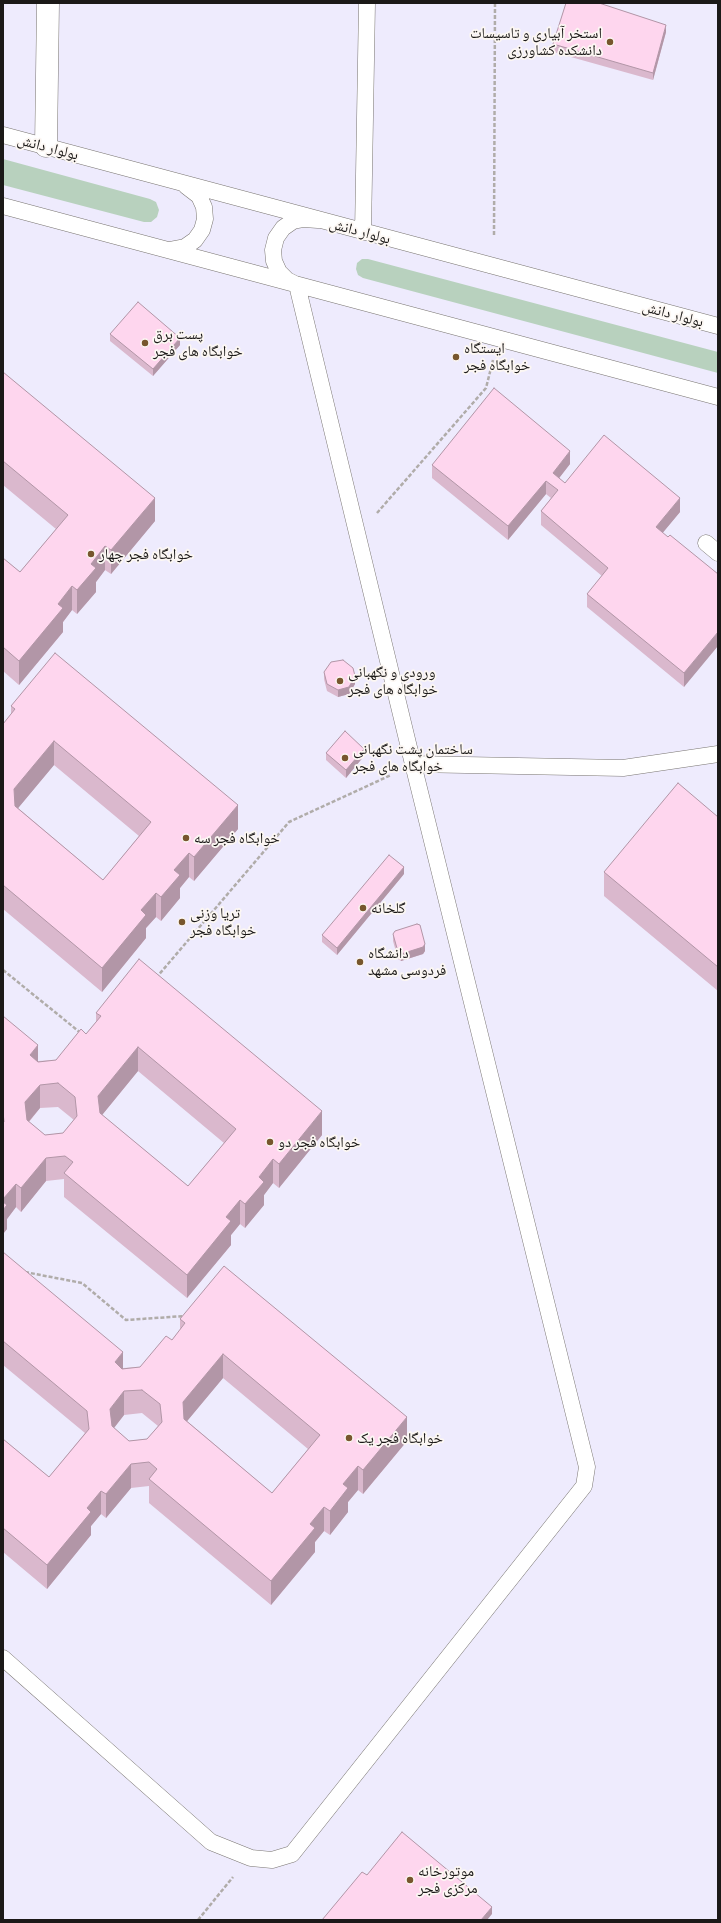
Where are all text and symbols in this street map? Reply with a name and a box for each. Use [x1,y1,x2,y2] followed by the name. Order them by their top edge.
[470,24,602,59] place label: استخر آبیاری و تاسیسات دانشکده کشاورزی
[605,37,615,47] marker: استخر آبیاری و تاسیسات دانشکده کشاورزی
[15,130,81,164] street label: بولوار دانش
[327,214,393,248] street label: بولوار دانش
[640,297,706,331] street label: بولوار دانش
[153,325,243,360] place label: پست برق خوابگاه های فجر
[140,338,150,348] marker: پست برق خوابگاه های فجر
[464,339,530,374] place label: ایستگاه خوابگاه فجر
[451,352,461,362] marker: ایستگاه خوابگاه فجر
[99,545,193,563] place label: خوابگاه فجر چهار
[86,549,96,559] marker: خوابگاه فجر چهار
[348,663,438,698] place label: ورودی و نگهبانی خوابگاه های فجر
[335,676,345,686] marker: ورودی و نگهبانی خوابگاه های فجر
[353,740,473,775] place label: ساختمان پشت نگهبانی خوابگاه های فجر
[340,753,350,763] marker: ساختمان پشت نگهبانی خوابگاه های فجر
[194,829,280,847] place label: خوابگاه فجر سه
[181,833,191,843] marker: خوابگاه فجر سه
[371,899,406,917] place label: گلخانه
[358,903,368,913] marker: گلخانه
[190,904,256,939] place label: تریا وزنی خوابگاه فجر
[177,917,187,927] marker: تریا وزنی خوابگاه فجر
[368,944,446,979] place label: دانشگاه فردوسی مشهد
[355,957,365,967] marker: دانشگاه فردوسی مشهد
[278,1133,360,1151] place label: خوابگاه فجر دو
[265,1137,275,1147] marker: خوابگاه فجر دو
[357,1429,443,1447] place label: خوابگاه فجر یک
[344,1433,354,1443] marker: خوابگاه فجر یک
[418,1862,478,1897] place label: موتورخانه مرکزی فجر
[405,1875,415,1885] marker: موتورخانه مرکزی فجر

